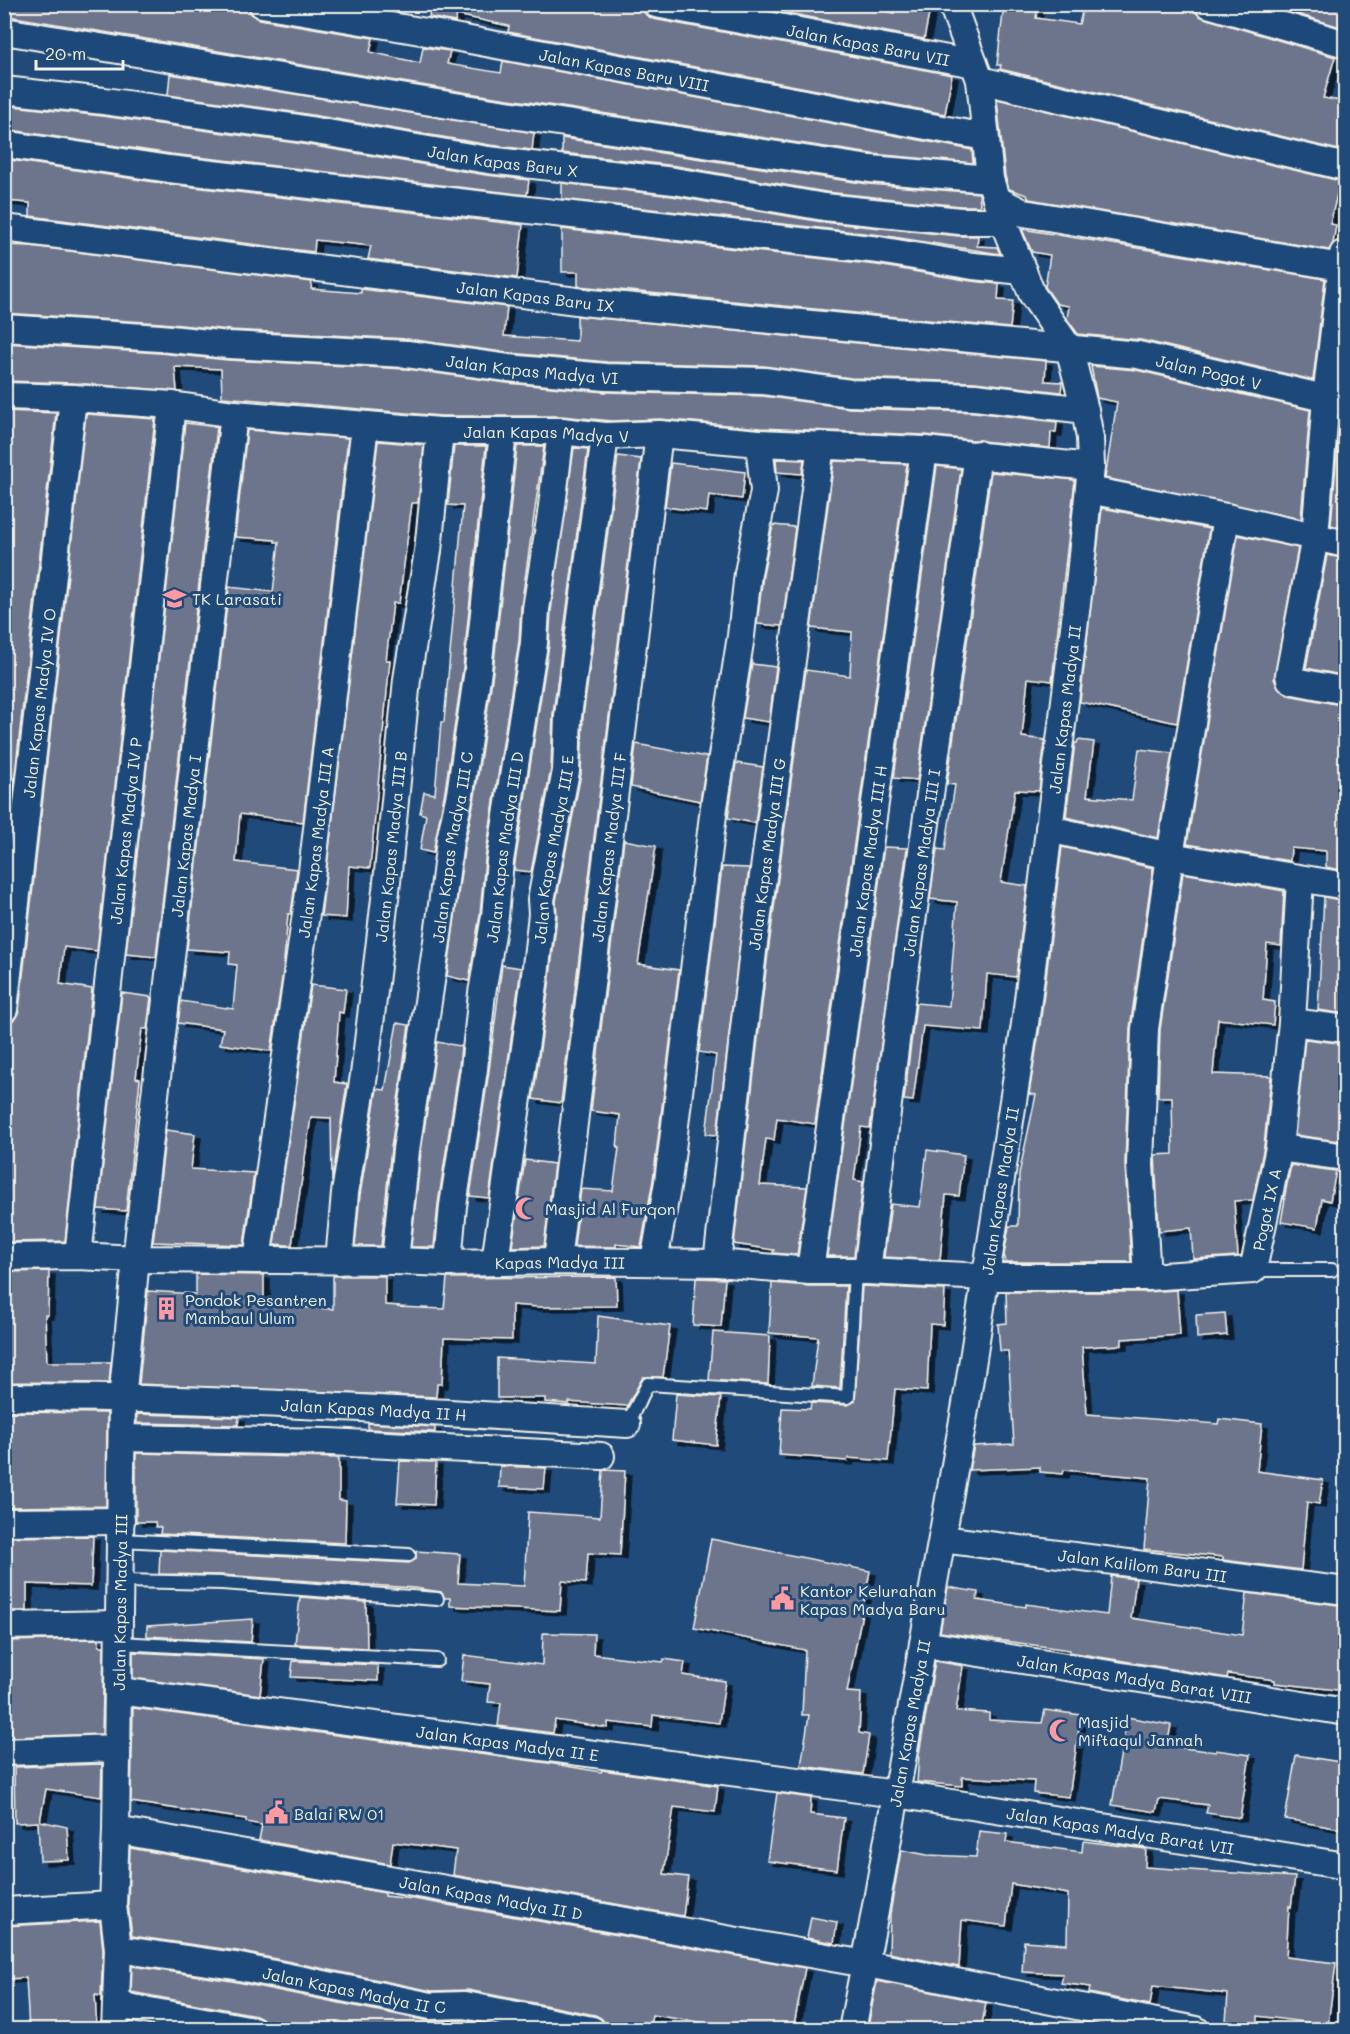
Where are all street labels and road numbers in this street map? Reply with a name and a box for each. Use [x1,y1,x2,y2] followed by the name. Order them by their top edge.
[785,18,951,70] street label: Jalan Kapas Baru VII
[538,43,711,95] street label: Jalan Kapas Baru VIII
[426,140,579,181] street label: Jalan Kapas Baru X
[456,275,615,316] street label: Jalan Kapas Baru IX
[445,349,618,388] street label: Jalan Kapas Madya VI
[1154,349,1264,394] street label: Jalan Pogot V
[463,421,629,447] street label: Jalan Kapas Madya V
[17,607,60,799] street label: Jalan Kapas Madya IV O
[1043,624,1085,795] street label: Jalan Kapas Madya II
[104,736,146,925] street label: Jalan Kapas Madya IV P
[292,745,337,939] street label: Jalan Kapas Madya III A
[369,750,410,943] street label: Jalan Kapas Madya III B
[426,750,477,944] street label: Jalan Kapas Madya III C
[480,750,527,944] street label: Jalan Kapas Madya III D
[586,751,630,943] street label: Jalan Kapas Madya III F
[165,754,205,918] street label: Jalan Kapas Madya I
[528,755,577,945] street label: Jalan Kapas Madya III E
[743,756,789,951] street label: Jalan Kapas Madya III G
[843,764,891,958] street label: Jalan Kapas Madya III H
[897,768,944,957] street label: Jalan Kapas Madya III I
[976,1105,1022,1276] street label: Jalan Kapas Madya II
[1247,1166,1285,1253] street label: Pogot IX A
[495,1250,625,1273] street label: Kapas Madya III
[280,1393,467,1424] street label: Jalan Kapas Madya II H
[107,1514,131,1691] street label: Jalan Kapas Madya III
[1057,1544,1228,1586] street label: Jalan Kalilom Baru III
[883,1638,934,1809] street label: Jalan Kapas Madya II
[1016,1649,1253,1707] street label: Jalan Kapas Madya Barat VIII
[415,1720,600,1765] street label: Jalan Kapas Madya II E
[1005,1801,1236,1858] street label: Jalan Kapas Madya Barat VII
[398,1870,584,1924] street label: Jalan Kapas Madya II D
[261,1961,446,2017] street label: Jalan Kapas Madya II C

